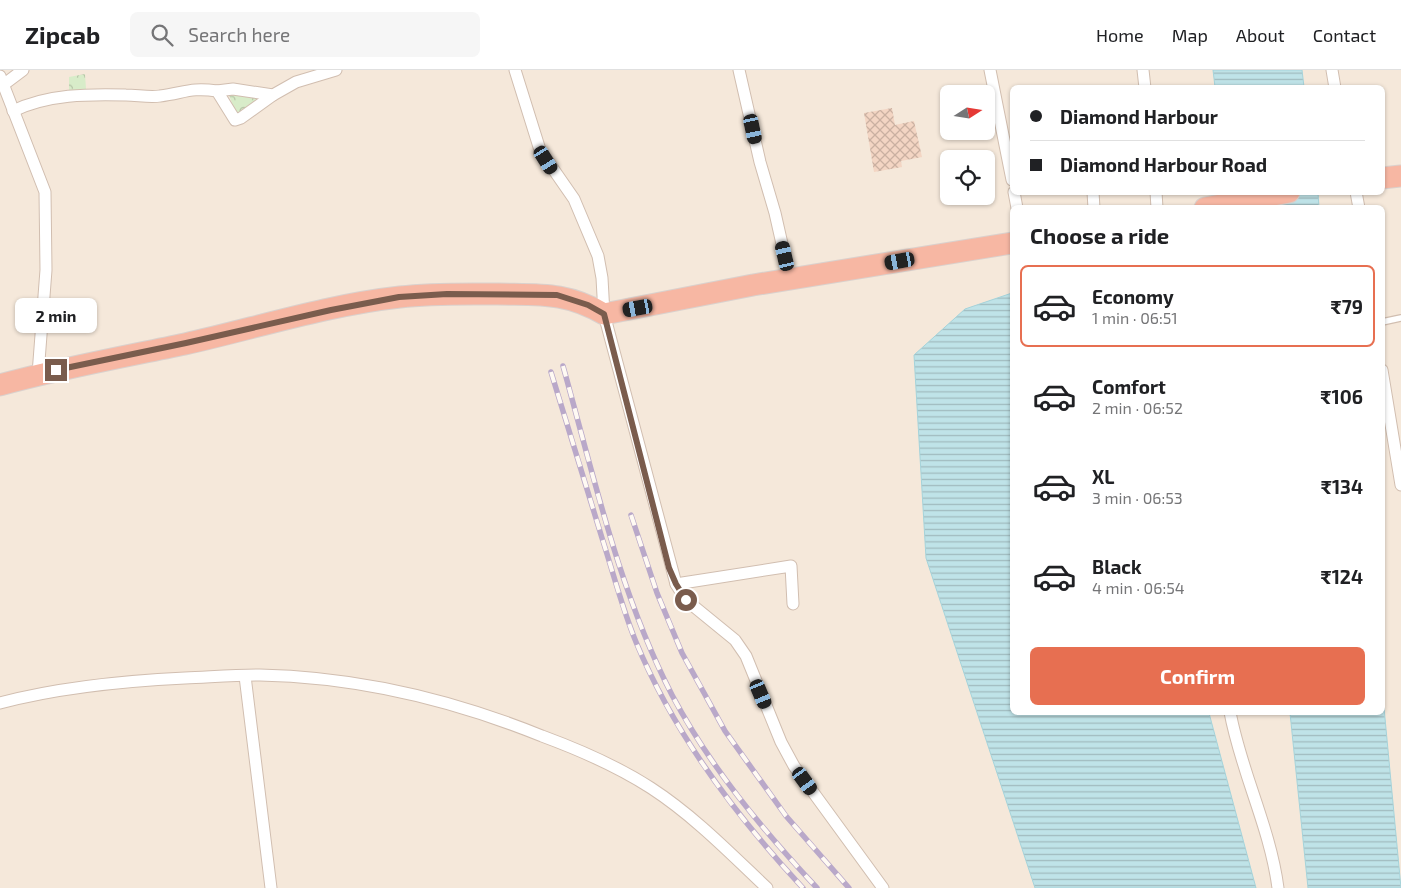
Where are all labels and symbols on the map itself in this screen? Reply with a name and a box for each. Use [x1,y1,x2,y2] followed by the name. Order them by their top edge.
[940,85,995,140] north arrow
[742,113,763,145] car
[531,143,560,177] car
[774,240,795,272] car
[883,251,916,271] car
[15,298,97,332] callout: 2 min
[621,298,654,318] car
[45,359,67,381] route end
[675,589,697,611] route start
[748,677,773,711] car
[790,764,819,798] car

